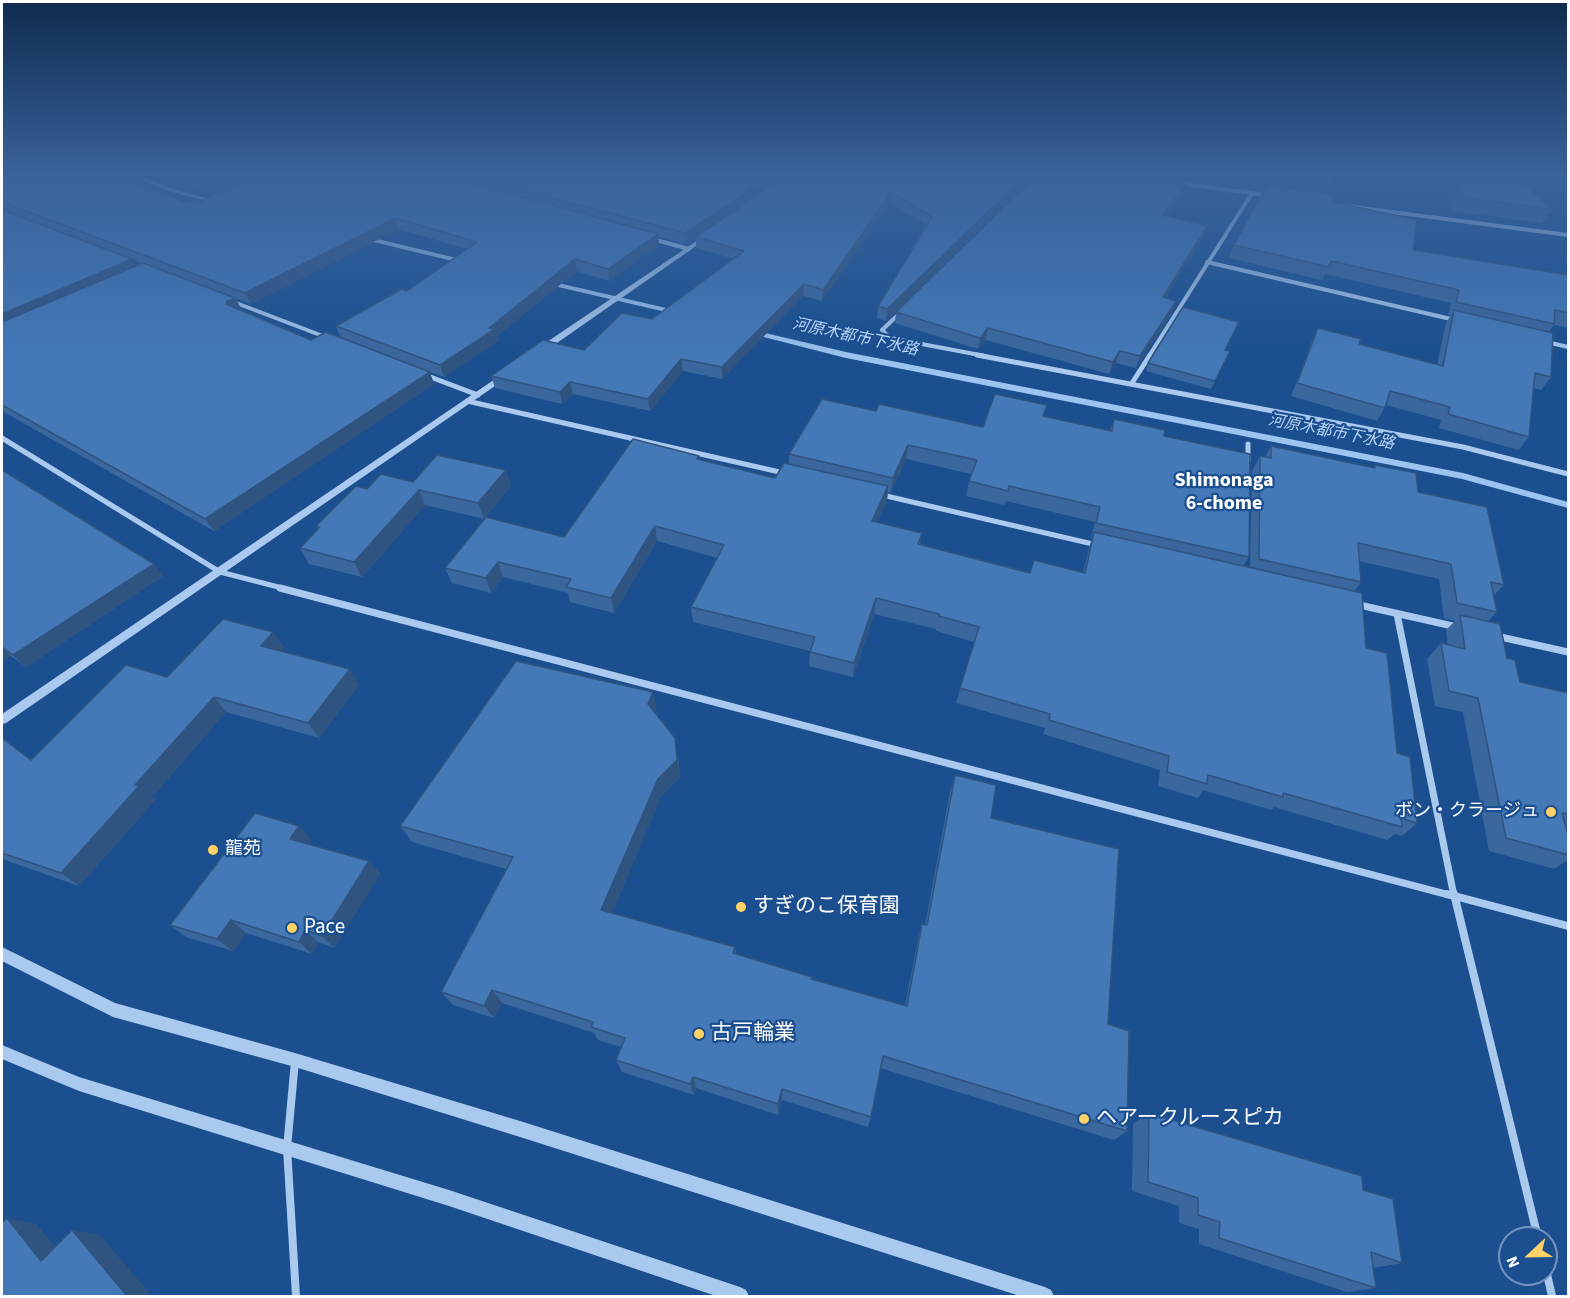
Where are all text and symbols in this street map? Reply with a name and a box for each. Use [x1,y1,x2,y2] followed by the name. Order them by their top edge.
[790,315,920,361] water label: 河原木都市下水路
[1266,411,1396,455] water label: 河原木都市下水路
[1174,470,1274,517] district label: Shimonaga 6-chome
[1395,801,1539,823] place label: ボン・クラージュ
[1544,805,1558,819] marker: ボン・クラージュ
[225,839,261,861] place label: 龍苑
[206,843,220,857] marker: 龍苑
[753,894,900,920] place label: すぎのこ保育園
[734,900,748,914] marker: すぎのこ保育園
[304,915,345,941] place label: Pace
[285,921,299,935] marker: Pace
[711,1021,795,1047] place label: 古戸輪業
[692,1027,706,1041] marker: 古戸輪業
[1096,1106,1284,1132] place label: ヘアークルースピカ
[1077,1112,1091,1126] marker: ヘアークルースピカ
[1498,1226,1558,1286] north arrow
[1501,1253,1525,1271] text: N

